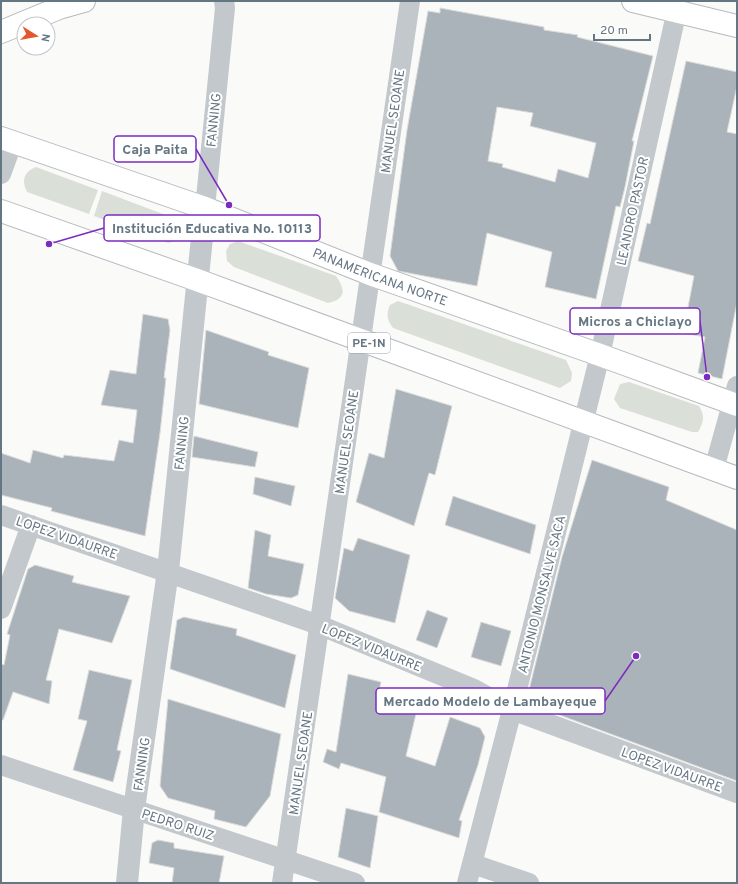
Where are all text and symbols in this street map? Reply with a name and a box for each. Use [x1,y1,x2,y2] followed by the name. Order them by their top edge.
[16,16,56,56] north arrow
[594,16,650,42] scale bar
[600,23,628,39] text: 20 m
[37,33,52,43] text: N
[379,68,409,174] street label: MANUEL SEOANE
[204,92,226,148] street label: FANNING
[114,136,196,162] callout: Caja Paita
[122,142,188,159] text: Caja Paita
[615,156,653,267] street label: LEANDRO PASTOR
[104,215,320,241] callout: Institución Educativa No. 10113
[112,221,312,238] text: Institución Educativa No. 10113
[310,246,449,311] street label: PANAMERICANA NORTE
[570,308,700,334] callout: Micros a Chiclayo
[578,314,692,331] text: Micros a Chiclayo
[348,333,390,353] road number: PE-1N
[333,389,363,495] street label: MANUEL SEOANE
[172,415,194,471] street label: FANNING
[13,514,119,564] street label: LOPEZ VIDAURRE
[516,514,570,675] street label: ANTONIO MONSALVE SACA
[319,622,424,676] street label: LOPEZ VIDAURRE
[376,688,605,714] callout: Mercado Modelo de Lambayeque
[383,694,597,711] text: Mercado Modelo de Lambayeque
[287,710,317,816] street label: MANUEL SEOANE
[131,736,155,792] street label: FANNING
[619,745,724,797] street label: LOPEZ VIDAURRE
[139,807,216,845] street label: PEDRO RUIZ

